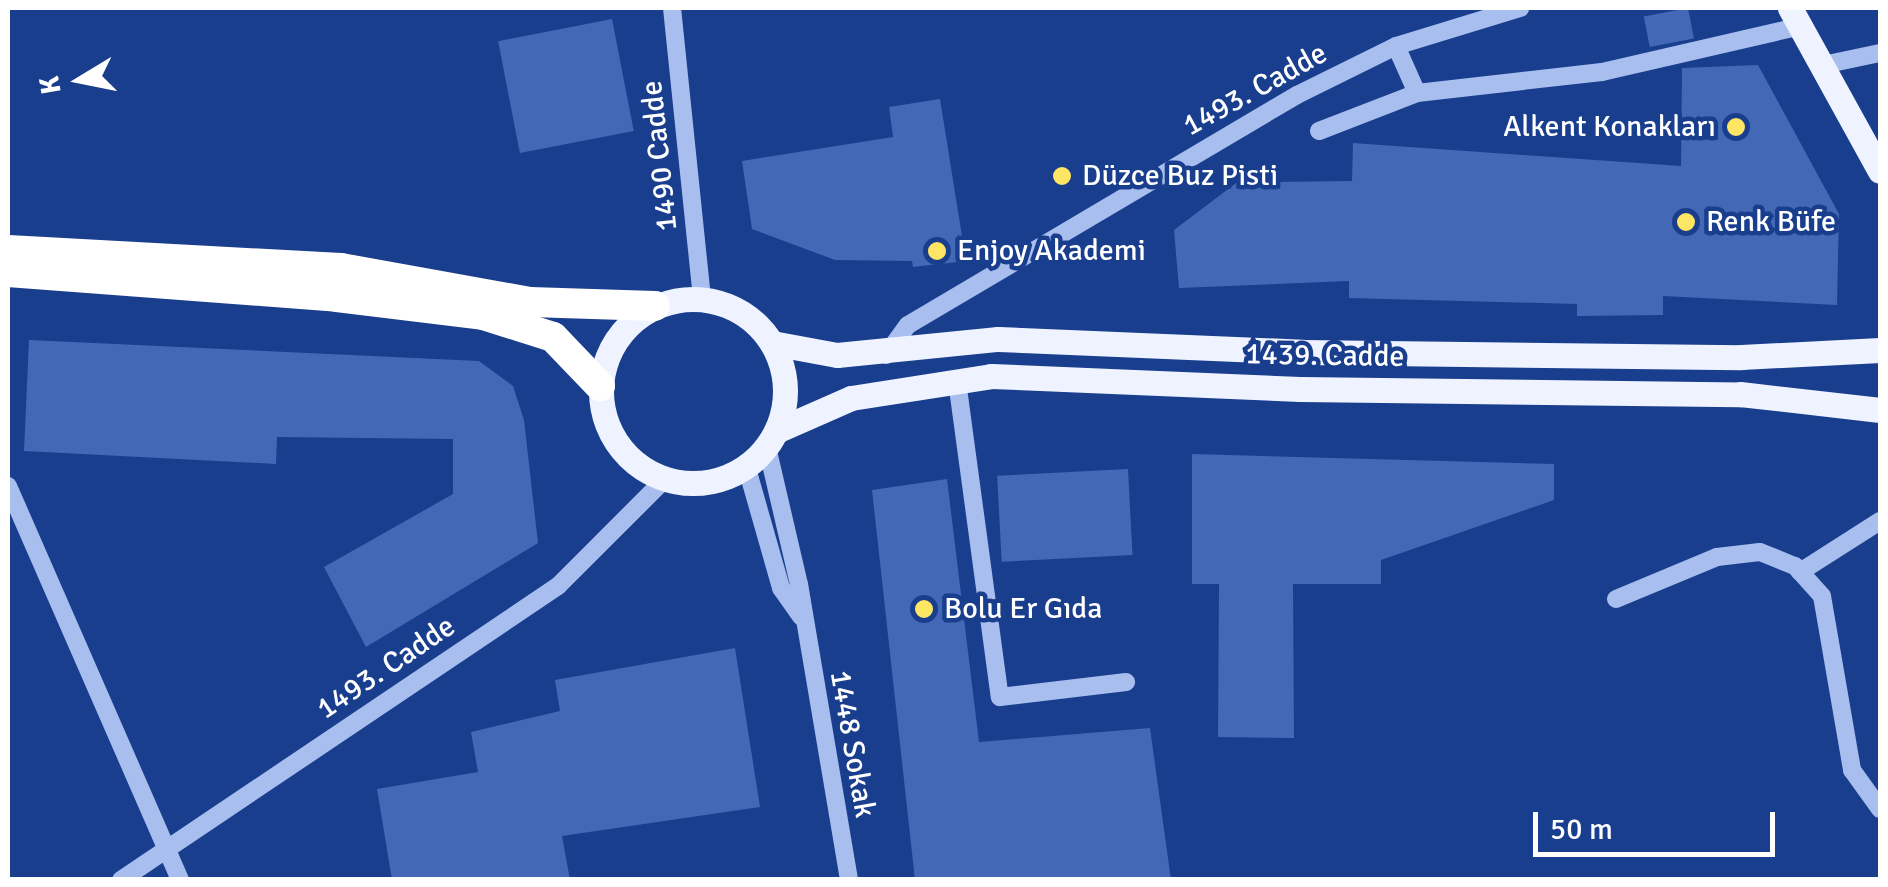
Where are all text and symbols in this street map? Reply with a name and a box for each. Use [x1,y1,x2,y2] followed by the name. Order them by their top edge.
[30,30,130,130] north arrow
[1177,36,1333,144] street label: 1493. Cadde
[32,74,69,97] text: K
[634,79,686,233] street label: 1490 Cadde
[1503,109,1716,145] place label: Alkent Konakları
[1725,116,1747,138] marker: Alkent Konakları
[1082,158,1278,194] place label: Düzce Buz Pisti
[1051,165,1073,187] marker: Düzce Buz Pisti
[1706,204,1836,240] place label: Renk Büfe
[1675,211,1697,233] marker: Renk Büfe
[957,233,1146,269] place label: Enjoy Akademi
[926,240,948,262] marker: Enjoy Akademi
[1245,337,1405,375] street label: 1439. Cadde
[944,591,1102,627] place label: Bolu Er Gıda
[913,598,935,620] marker: Bolu Er Gıda
[310,609,462,727] street label: 1493. Cadde
[821,668,883,820] street label: 1448 Sokak
[1538,792,1780,854] scale bar
[1550,811,1613,848] text: 50 m

